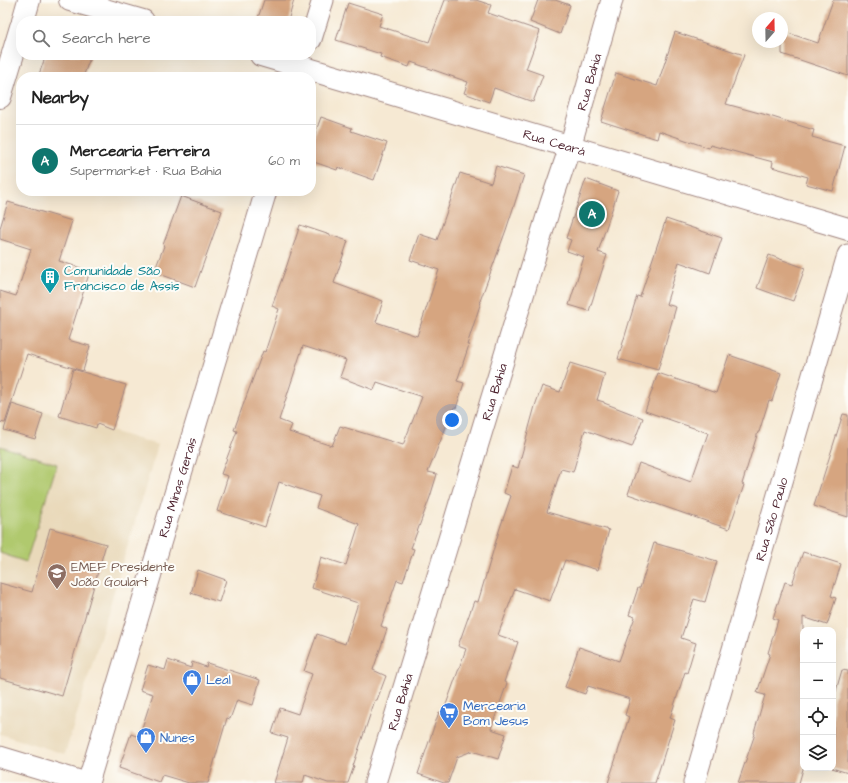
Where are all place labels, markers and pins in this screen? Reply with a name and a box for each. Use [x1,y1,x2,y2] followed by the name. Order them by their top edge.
[579,199,605,229] pin: A
[64,262,180,295] place label: Comunidade São Francisco de Assis
[39,266,61,294] building icon: Comunidade São Francisco de Assis
[71,558,175,591] place label: EMEF Presidente João Goulart
[46,562,68,590] school or university icon: EMEF Presidente João Goulart
[181,668,203,696] shop icon: Leal
[206,671,231,689] place label: Leal
[463,697,529,730] place label: Mercearia Bom Jesus
[438,701,460,729] supermarket icon: Mercearia Bom Jesus
[135,726,157,754] shop icon: Nunes
[160,729,195,747] place label: Nunes

